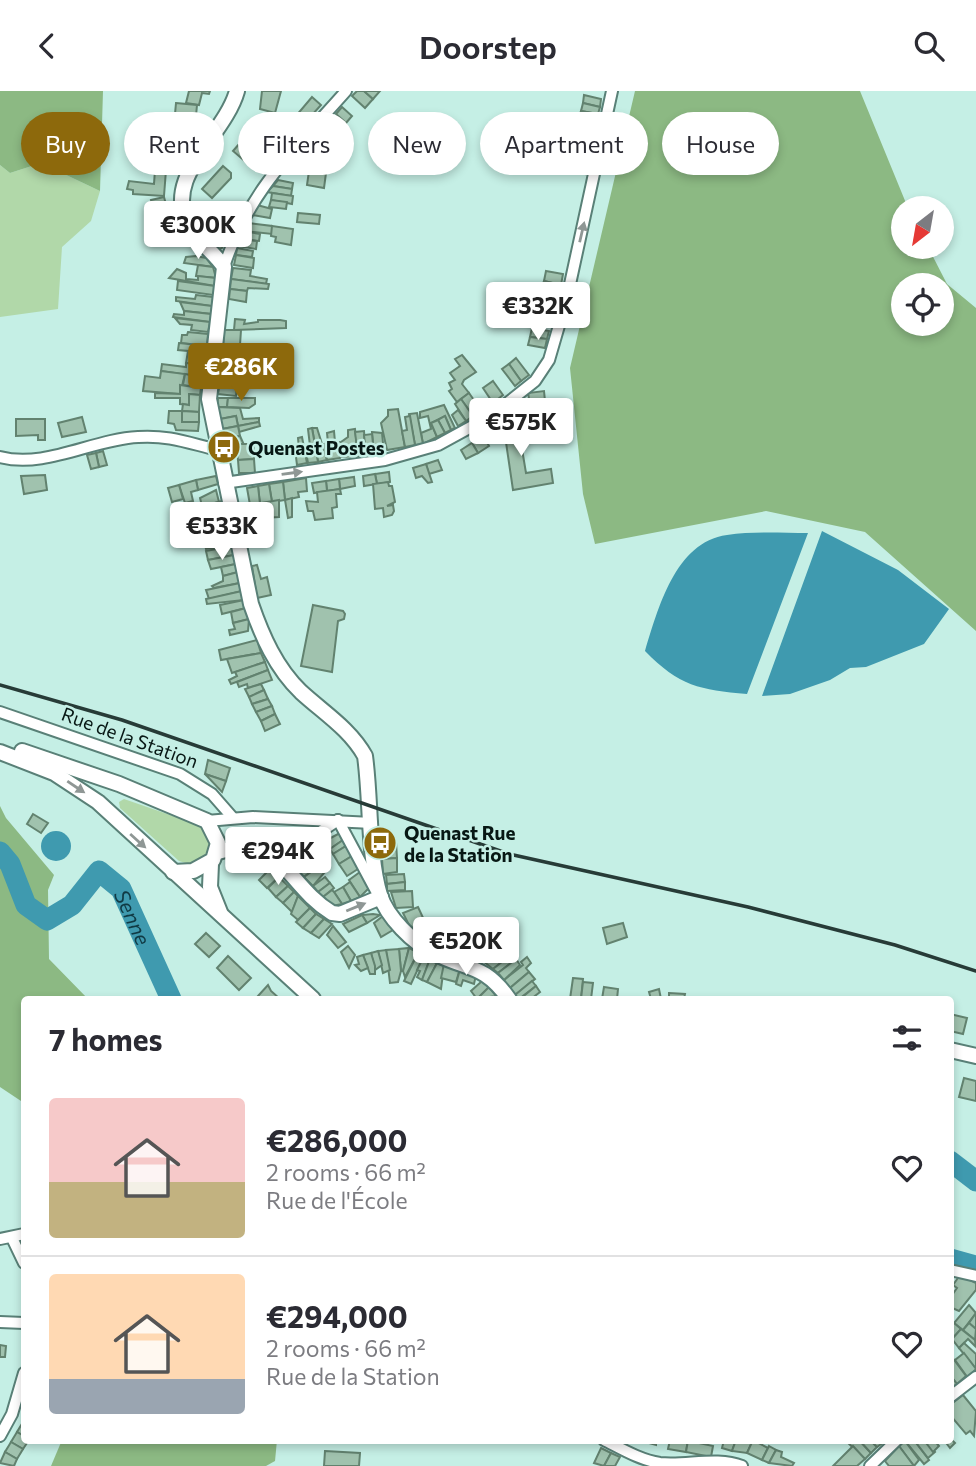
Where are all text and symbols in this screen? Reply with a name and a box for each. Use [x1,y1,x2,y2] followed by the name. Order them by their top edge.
[419,26,557,66] text: Doorstep
[28,27,66,65] icon: back
[910,27,948,65] icon: search
[21,112,110,175] chip: Buy
[124,112,224,175] chip: Rent
[238,112,354,175] chip: Filters
[368,112,466,175] chip: New
[480,112,648,175] chip: Apartment
[662,112,779,175] chip: House
[891,196,954,259] north arrow
[891,196,954,336] map controls
[149,201,247,261] pin: €300K
[160,210,236,238] text: €300K
[577,221,588,243] one-way arrow
[891,273,954,336] button: locate
[489,282,587,342] pin: €332K
[502,291,574,319] text: €332K
[192,343,290,403] pin: €286K
[204,352,278,380] text: €286K
[472,399,570,458] pin: €575K
[485,407,557,435] text: €575K
[205,428,243,466] bus stop icon: Quenast Postes
[248,436,385,459] place label: Quenast Postes
[281,467,303,478] one-way arrow
[173,503,271,562] pin: €533K
[186,511,258,539] text: €533K
[59,702,201,772] street label: Rue de la Station
[67,780,86,793] one-way arrow
[404,821,515,866] place label: Quenast Rue de la Station
[361,824,399,862] bus stop icon: Quenast Rue de la Station
[229,827,327,887] pin: €294K
[129,833,147,849] one-way arrow
[241,836,315,864] text: €294K
[110,885,157,949] water label: Senne
[346,902,367,913] one-way arrow
[417,917,515,977] pin: €520K
[429,926,503,954] text: €520K
[888,1019,926,1057] icon: filters
[49,1020,162,1057] text: 7 homes
[266,1121,408,1158] text: €286,000
[105,1126,189,1210] icon: home
[888,1149,926,1187] icon: heart
[266,1158,426,1186] text: 2 rooms · 66 m²
[266,1186,408,1214] text: Rue de l'École
[266,1297,408,1334] text: €294,000
[105,1302,189,1386] icon: home
[888,1325,926,1363] icon: heart
[266,1334,426,1362] text: 2 rooms · 66 m²
[266,1362,440,1390] text: Rue de la Station

